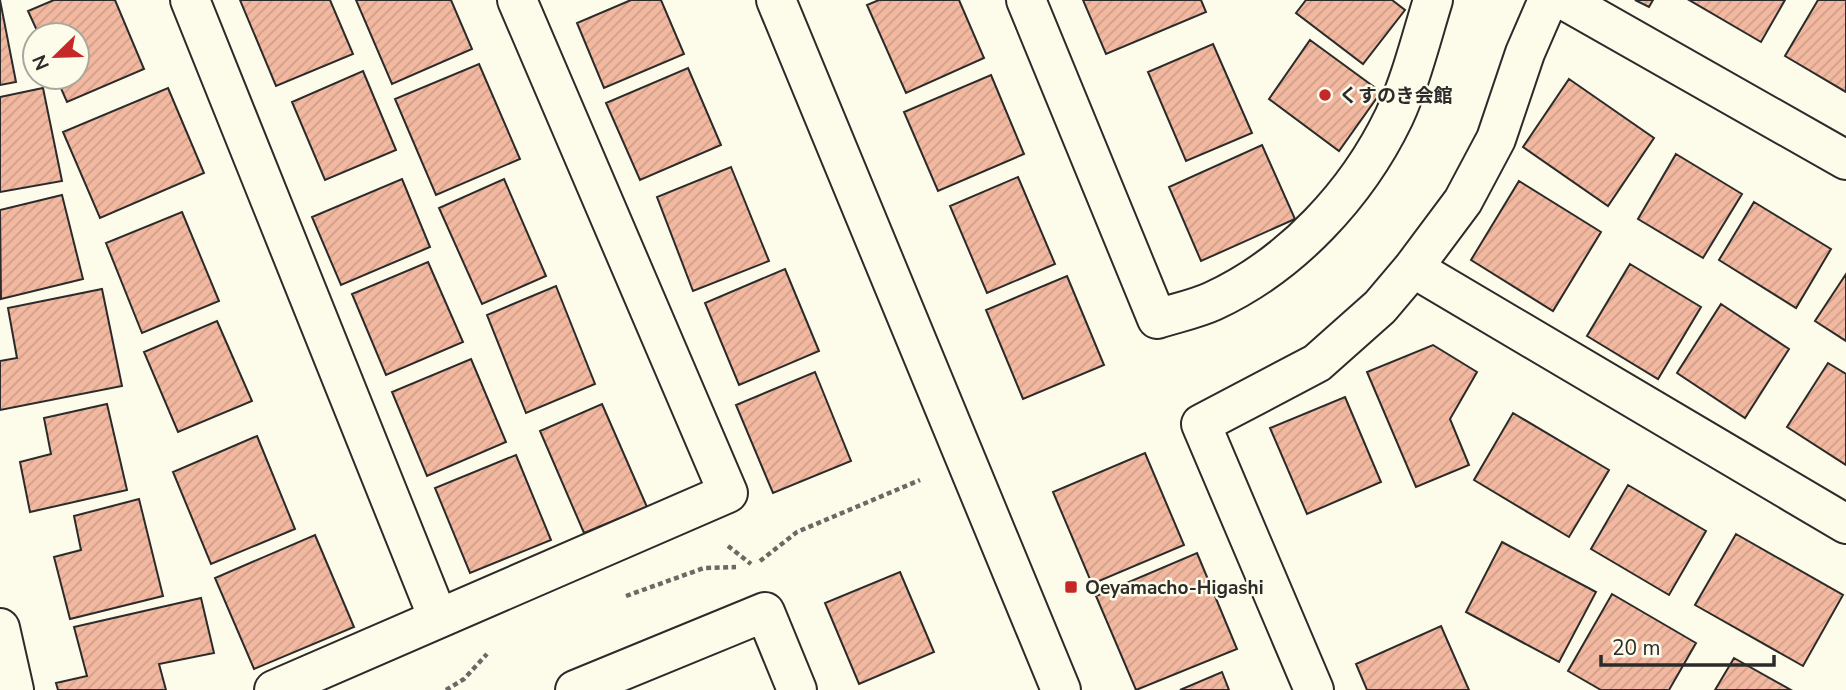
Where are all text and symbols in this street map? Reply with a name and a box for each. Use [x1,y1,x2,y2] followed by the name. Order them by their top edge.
[21,21,91,91] north arrow
[27,51,56,74] text: N
[1339,83,1452,109] place label: くすのき会館
[1317,87,1333,103] marker: くすのき会館
[1085,575,1264,601] place label: Oeyamacho-Higashi
[1063,579,1079,595] marker: Oeyamacho-Higashi
[1601,624,1774,668] scale bar
[1612,634,1661,662] text: 20 m

